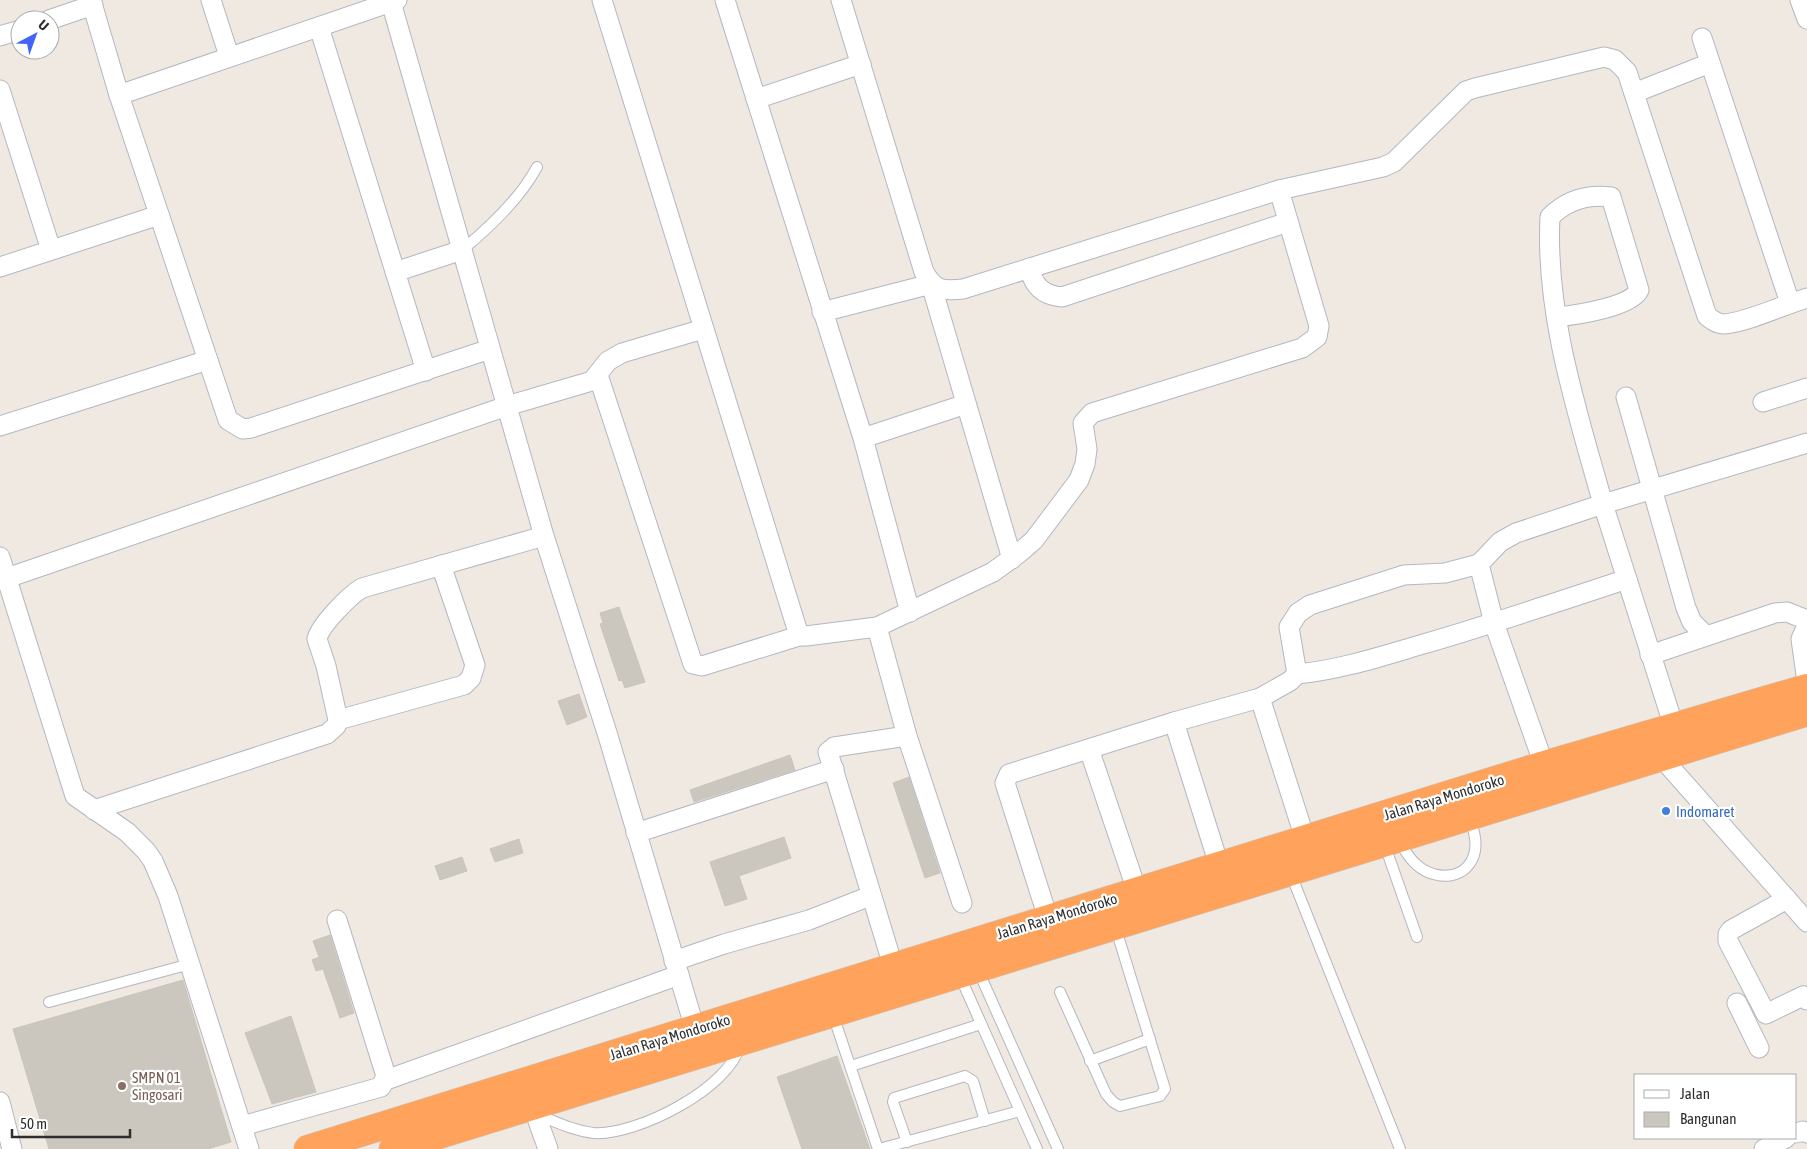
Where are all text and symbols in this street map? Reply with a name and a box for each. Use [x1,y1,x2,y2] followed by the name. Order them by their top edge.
[10,10,60,60] north arrow
[35,16,52,34] text: U
[1382,771,1506,823] street label: Jalan Raya Mondoroko
[1676,803,1735,820] place label: Indomaret
[1660,805,1672,817] marker: Indomaret
[995,890,1119,942] street label: Jalan Raya Mondoroko
[608,1011,732,1063] street label: Jalan Raya Mondoroko
[132,1069,182,1103] place label: SMPN 01 Singosari
[1634,1074,1797,1139] legend
[116,1080,128,1092] marker: SMPN 01 Singosari
[1680,1085,1710,1102] text: Jalan
[12,1106,130,1138] scale bar
[1680,1110,1737,1127] text: Bangunan
[20,1115,47,1132] text: 50 m

